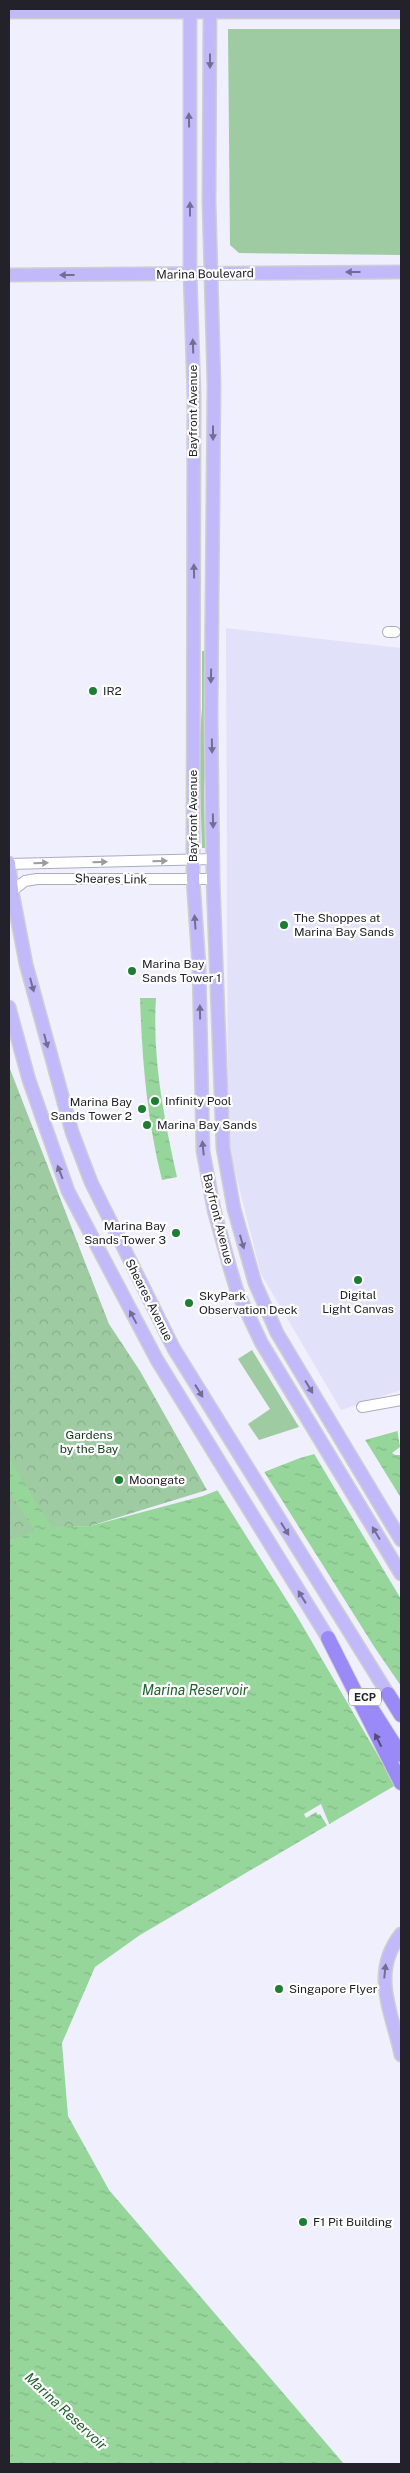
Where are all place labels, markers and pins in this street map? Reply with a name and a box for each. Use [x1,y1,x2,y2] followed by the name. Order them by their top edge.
[103,684,122,698] place label: IR2
[87,685,99,697] marker: IR2
[294,911,394,939] place label: The Shoppes at Marina Bay Sands
[278,919,290,931] marker: The Shoppes at Marina Bay Sands
[142,957,221,985] place label: Marina Bay Sands Tower 1
[126,965,138,977] marker: Marina Bay Sands Tower 1
[165,1094,232,1108] place label: Infinity Pool
[51,1095,133,1123] place label: Marina Bay Sands Tower 2
[149,1095,161,1107] marker: Infinity Pool
[136,1103,148,1115] marker: Marina Bay Sands Tower 2
[157,1118,257,1132] place label: Marina Bay Sands
[141,1119,153,1131] marker: Marina Bay Sands
[84,1219,167,1247] place label: Marina Bay Sands Tower 3
[170,1227,182,1239] marker: Marina Bay Sands Tower 3
[352,1274,364,1286] marker: Digital Light Canvas
[322,1288,394,1316] place label: Digital Light Canvas
[199,1289,298,1317] place label: SkyPark Observation Deck
[183,1297,195,1309] marker: SkyPark Observation Deck
[129,1473,185,1487] place label: Moongate
[113,1474,125,1486] marker: Moongate
[289,1982,378,1996] place label: Singapore Flyer
[273,1983,285,1995] marker: Singapore Flyer
[313,2215,392,2229] place label: F1 Pit Building
[297,2216,309,2228] marker: F1 Pit Building

